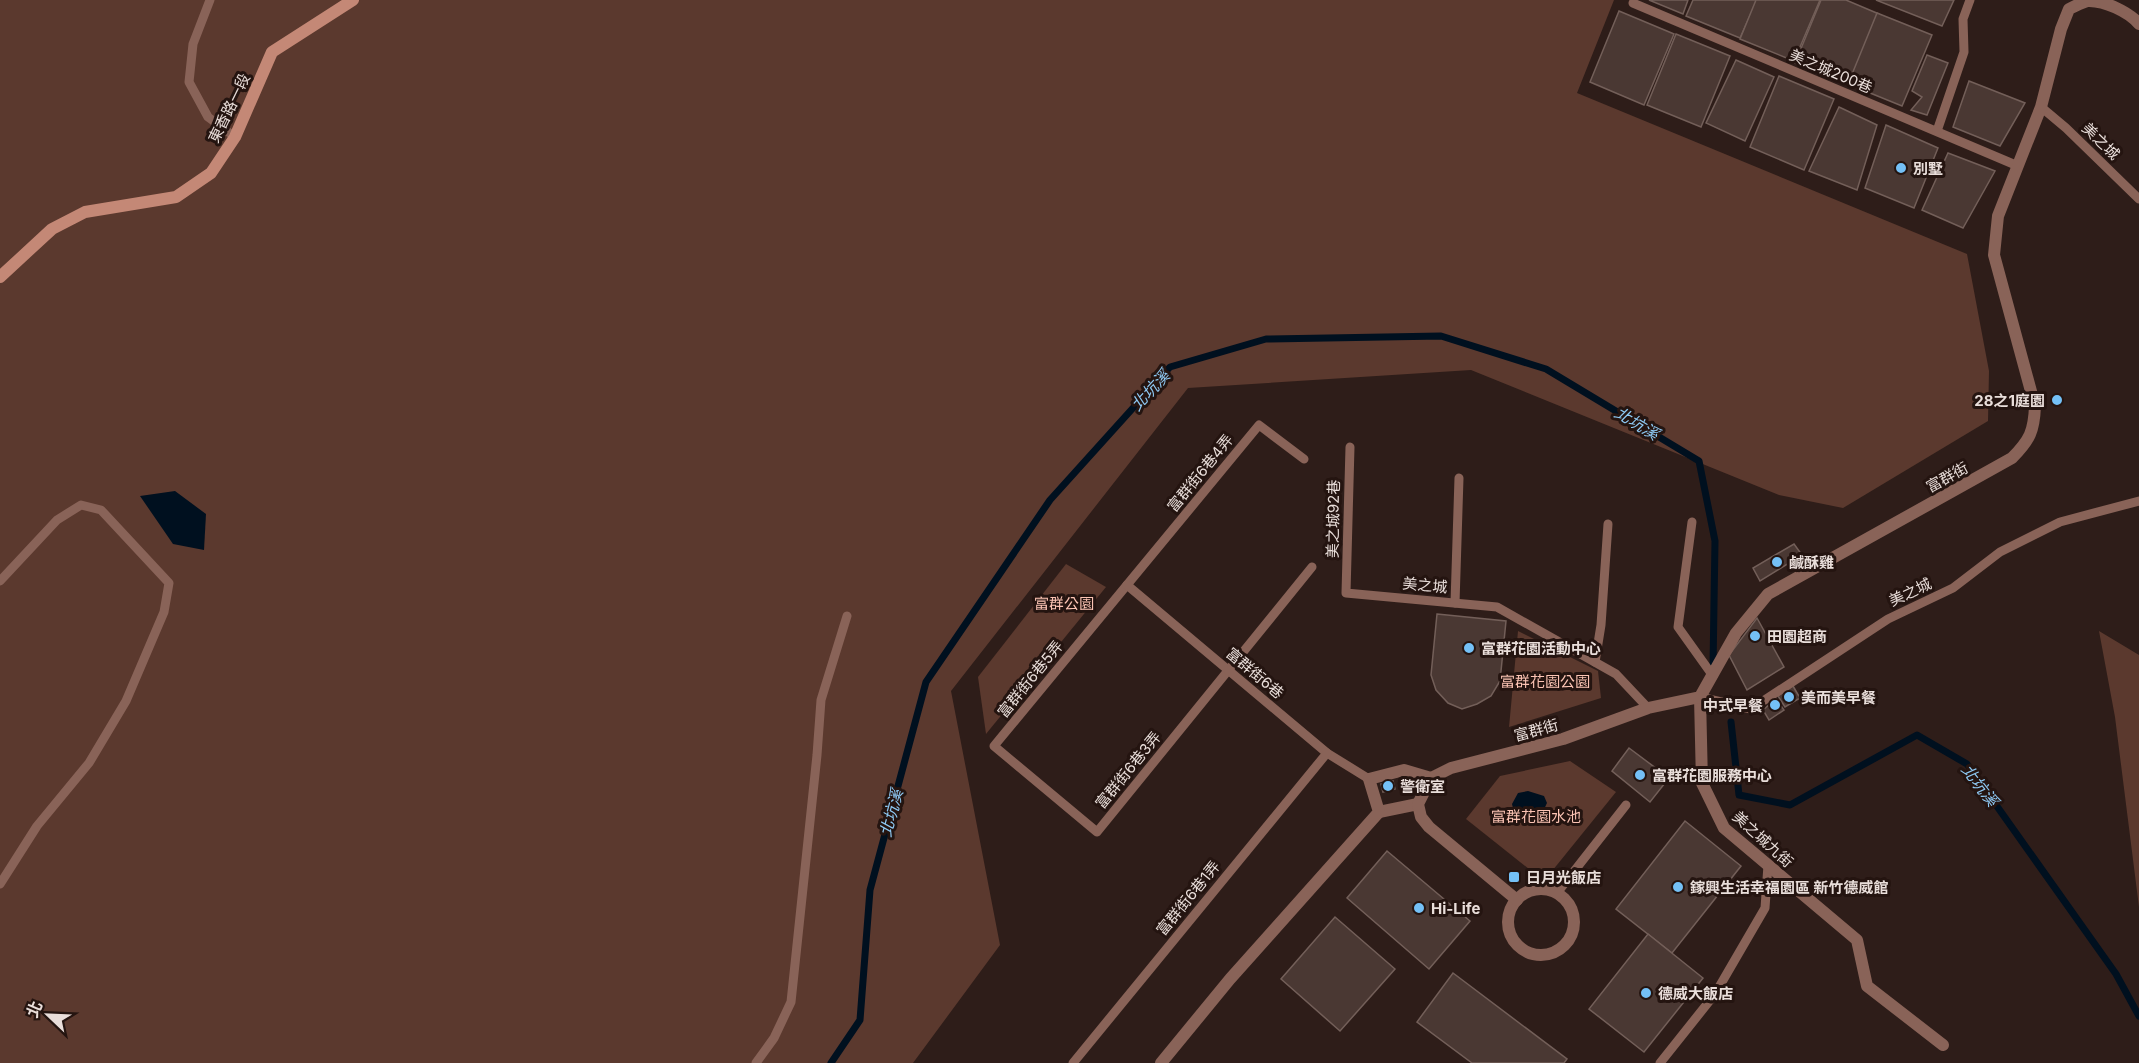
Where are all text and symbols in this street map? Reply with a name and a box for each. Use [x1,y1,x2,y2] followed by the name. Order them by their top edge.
[1787,45,1875,97] street label: 美之城200巷
[204,70,254,146] street label: 東香路一段
[2078,119,2124,163] street label: 美之城
[1913,159,1943,178] place label: 別墅
[1894,161,1908,175] marker: 別墅
[1126,364,1175,414] water label: 北坑溪
[1974,391,2045,410] place label: 28之1庭園
[2050,393,2064,407] marker: 28之1庭園
[1611,402,1664,445] water label: 北坑溪
[1163,430,1237,516] street label: 富群街6巷4弄
[1923,458,1971,496] street label: 富群街
[1323,480,1343,558] street label: 美之城92巷
[1789,553,1834,572] place label: 鹹酥雞
[1770,555,1784,569] marker: 鹹酥雞
[1402,574,1448,596] street label: 美之城
[1886,574,1934,610] street label: 美之城
[1034,594,1094,613] park label: 富群公園
[1767,627,1827,646] place label: 田園超商
[1748,629,1762,643] marker: 田園超商
[993,637,1067,721] street label: 富群街6巷5弄
[1481,639,1601,658] place label: 富群花園活動中心
[1462,641,1476,655] marker: 富群花園活動中心
[1222,643,1288,703] street label: 富群街6巷
[1500,672,1590,691] park label: 富群花園公園
[1801,688,1876,707] place label: 美而美早餐
[1782,690,1796,704] marker: 美而美早餐
[1703,696,1763,715] place label: 中式早餐
[1768,698,1782,712] marker: 中式早餐
[1512,715,1560,745] street label: 富群街
[1091,728,1165,812] street label: 富群街6巷3弄
[1957,760,2004,812] water label: 北坑溪
[1652,766,1772,785] place label: 富群花園服務中心
[1633,768,1647,782] marker: 富群花園服務中心
[1400,777,1445,796] place label: 警衛室
[1381,779,1395,793] marker: 警衛室
[875,785,907,839] water label: 北坑溪
[1491,807,1581,826] park label: 富群花園水池
[1729,807,1797,871] street label: 美之城九街
[1152,857,1224,939] street label: 富群街6巷1弄
[1526,868,1601,887] place label: 日月光飯店
[1507,870,1521,884] marker: 日月光飯店
[1690,878,1889,897] place label: 鎵興生活幸福園區 新竹德威館
[1671,880,1685,894] marker: 鎵興生活幸福園區 新竹德威館
[1431,899,1480,918] place label: Hi-Life
[1412,901,1426,915] marker: Hi-Life
[1658,984,1733,1003] place label: 德威大飯店
[18,985,78,1045] north arrow
[1639,986,1653,1000] marker: 德威大飯店
[22,998,47,1020] text: 北

